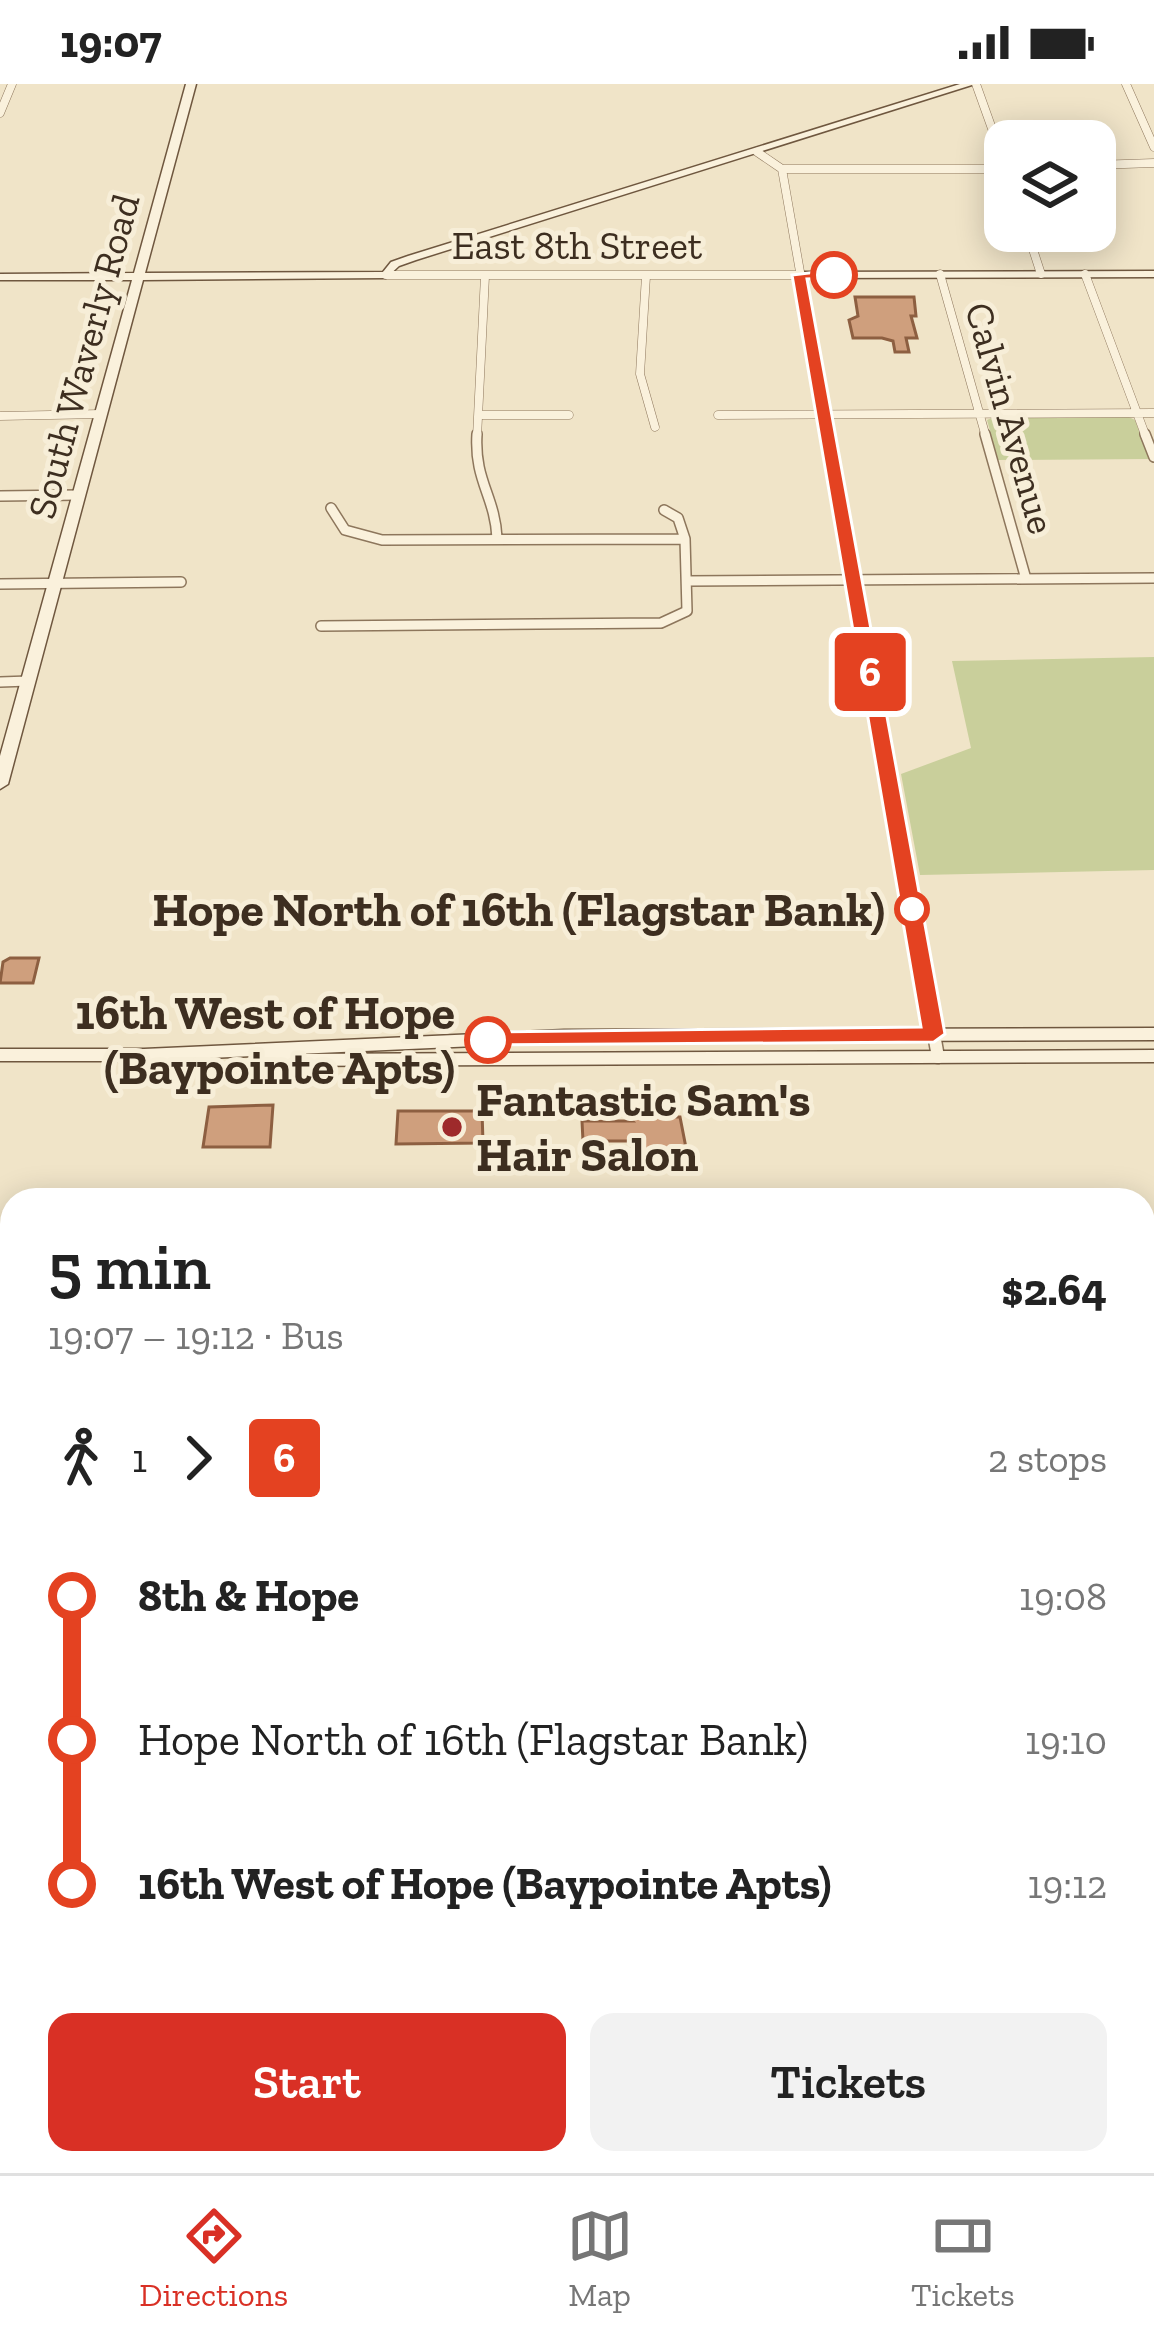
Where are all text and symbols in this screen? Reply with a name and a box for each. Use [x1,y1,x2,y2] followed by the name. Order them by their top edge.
[60,15,162,69] text: 19:07
[984,120,1116,252] map controls
[984,120,1116,252] button: layers
[18,189,149,524] street label: South Waverly Road
[452,222,703,269] street label: East 8th Street
[812,253,856,297] unlabelled marker
[955,297,1066,539] street label: Calvin Avenue
[831,633,909,711] line badge: 6
[859,646,881,697] text: 6
[152,881,885,938] place label: Hope North of 16th (Flagstar Bank)
[896,893,928,925] marker: Hope North of 16th (Flagstar Bank)
[75,984,455,1096] place label: 16th West of Hope (Baypointe Apts)
[466,1018,510,1062] marker: 16th West of Hope (Baypointe Apts)
[476,1071,810,1183] place label: Fantastic Sam's Hair Salon
[439,1114,465,1140] marker: Fantastic Sam's Hair Salon
[48,1227,211,1306] text: 5 min
[1001,1263,1107,1317] text: $2.64
[48,1312,344,1359] text: 19:07 – 19:12 · Bus
[48,1425,114,1491] icon: walk
[165,1425,231,1491] icon: forward
[273,1432,296,1483] text: 6
[132,1435,147,1482] text: 1
[988,1435,1107,1482] text: 2 stops
[138,1569,359,1623] text: 8th & Hope
[1019,1573,1107,1620] text: 19:08
[138,1713,808,1767] text: Hope North of 16th (Flagstar Bank)
[1025,1717,1107,1764] text: 19:10
[138,1857,831,1911] text: 16th West of Hope (Baypointe Apts)
[1027,1861,1107,1908] text: 19:12
[48,2013,566,2151] button: Start
[590,2013,1107,2151] button: Tickets
[139,2203,288,2314] tab: Directions
[567,2203,633,2314] tab: Map
[911,2203,1015,2314] tab: Tickets

